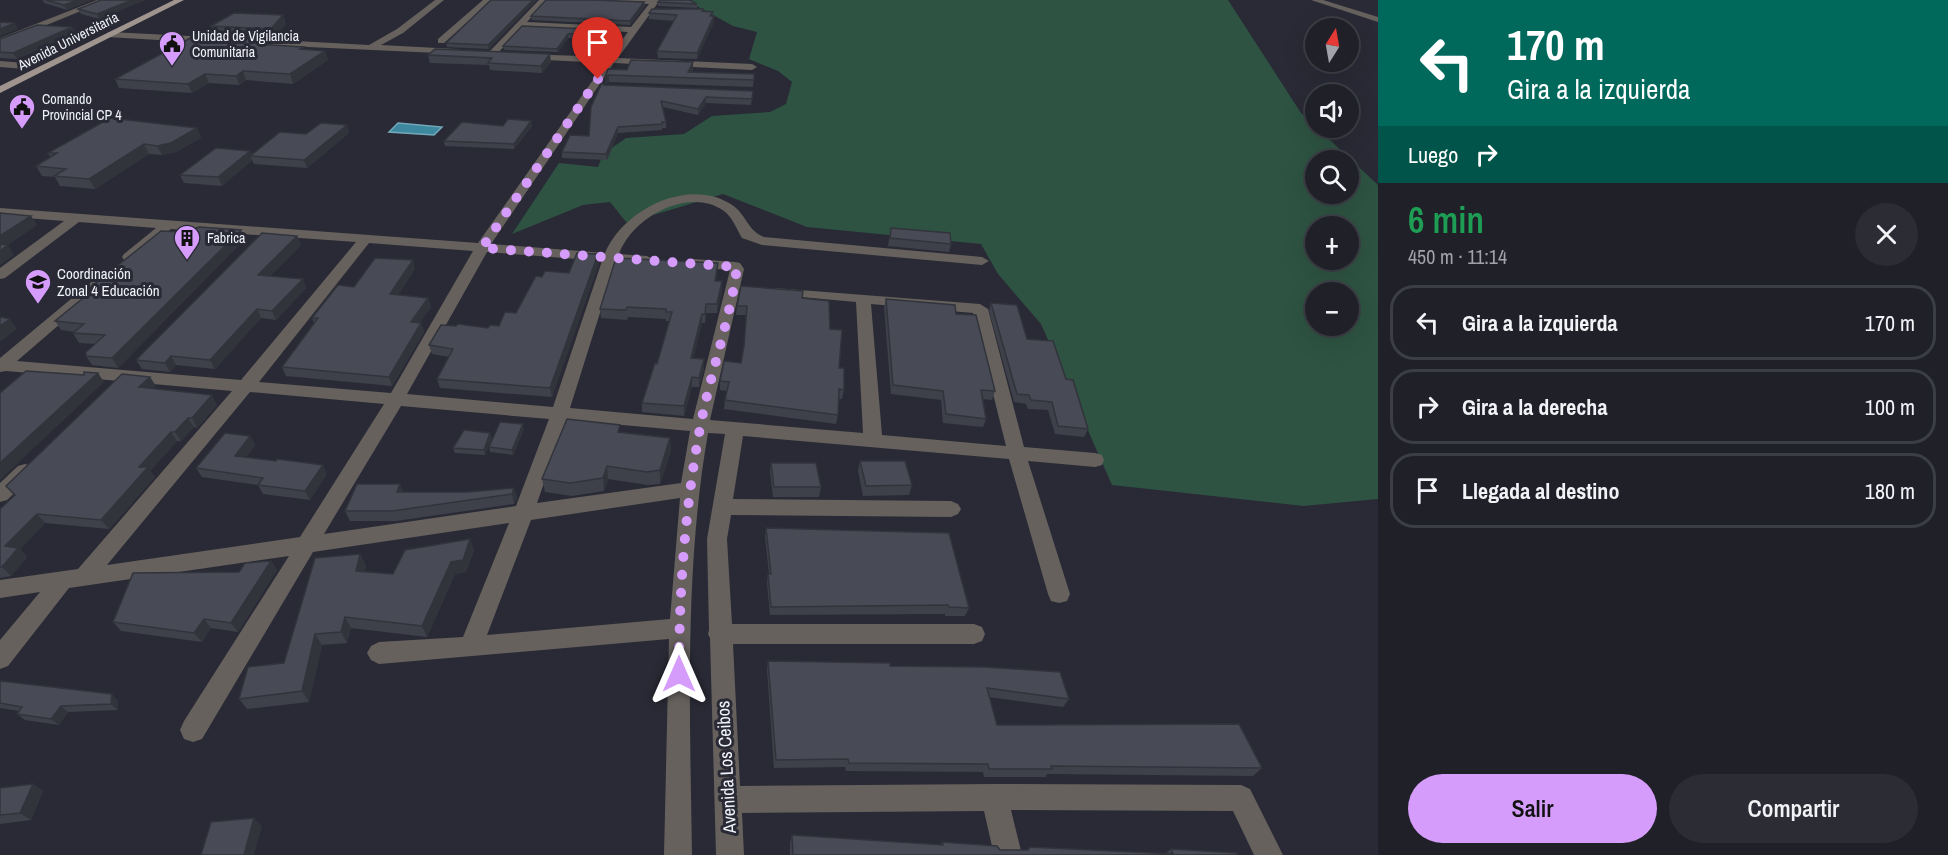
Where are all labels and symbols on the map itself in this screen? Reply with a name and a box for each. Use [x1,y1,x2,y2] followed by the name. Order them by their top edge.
[14,8,122,75] street label: Avenida Universitaria
[572,17,623,79] pin
[1305,18,1359,72] north arrow
[192,27,300,61] place label: Unidad de Vigilancia Comunitaria
[157,29,187,67] public building icon: Unidad de Vigilancia Comunitaria
[42,90,122,124] place label: Comando Provincial CP 4
[7,92,37,130] public building icon: Comando Provincial CP 4
[172,223,202,261] building icon: Fabrica
[207,229,246,247] place label: Fabrica
[57,263,160,301] place label: Coordinación Zonal 4 Educación
[23,267,53,305] school or university icon: Coordinación Zonal 4 Educación
[647,642,711,706] position arrow
[710,700,742,835] street label: Avenida Los Ceibos

